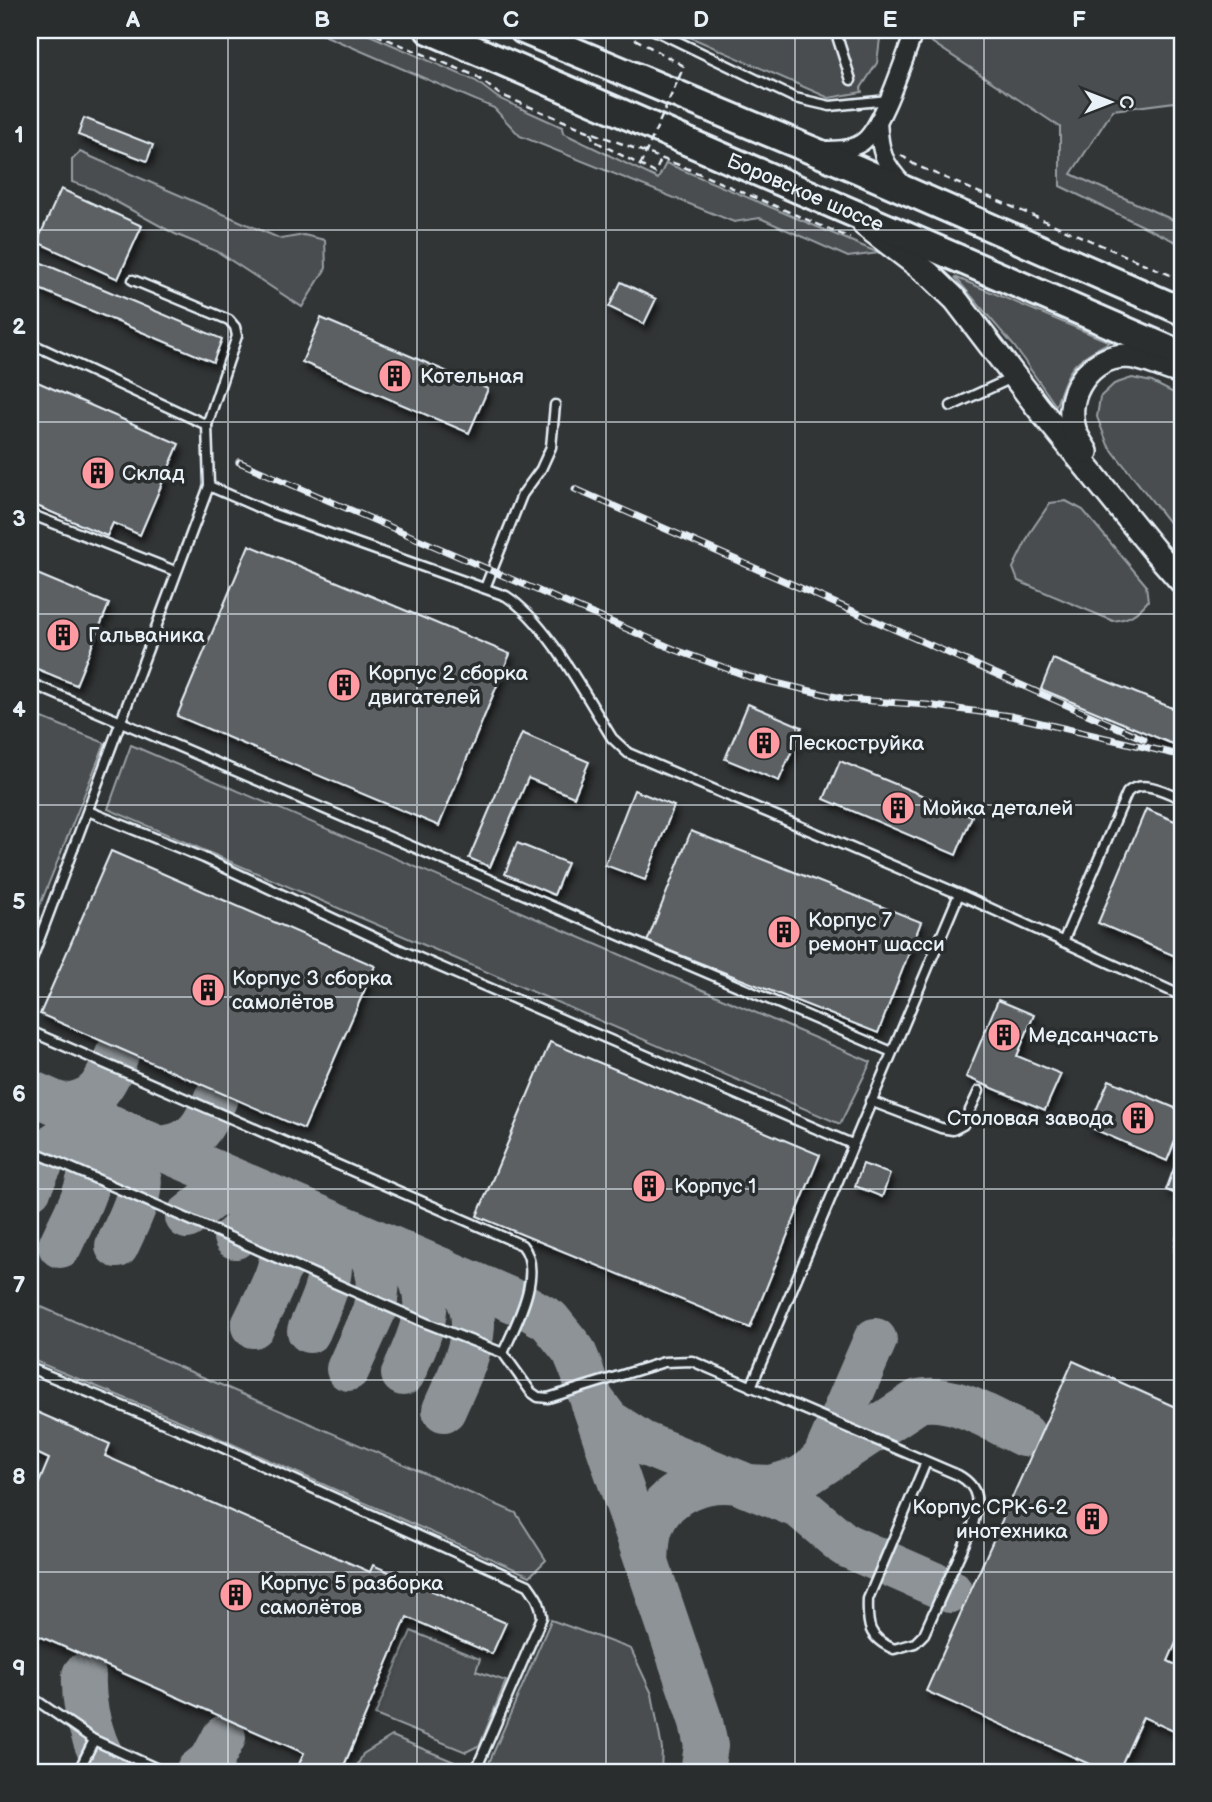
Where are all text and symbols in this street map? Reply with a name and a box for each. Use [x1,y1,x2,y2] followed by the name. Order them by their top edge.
[125,6,141,34] text: A
[314,6,330,34] text: B
[503,6,519,34] text: C
[693,6,709,34] text: D
[883,6,898,34] text: E
[1072,6,1086,34] text: F
[1076,66,1146,136] north arrow
[1114,95,1137,109] text: С
[14,121,24,149] text: 1
[723,148,888,238] street label: Боровское шоссе
[12,313,26,341] text: 2
[376,357,414,395] building icon: Котельная
[420,364,524,389] place label: Котельная
[79,454,117,492] building icon: Склад
[122,461,185,486] place label: Склад
[12,505,26,533] text: 3
[44,616,82,654] building icon: Гальваника
[88,623,205,648] place label: Гальваника
[368,661,529,710] place label: Корпус 2 сборка двигателей
[325,666,363,704] building icon: Корпус 2 сборка двигателей
[12,696,26,724] text: 4
[745,724,783,762] building icon: Пескоструйка
[788,731,925,756] place label: Пескоструйка
[879,789,917,827] building icon: Мойка деталей
[922,796,1073,821] place label: Мойка деталей
[12,888,26,916] text: 5
[808,908,945,957] place label: Корпус 7 ремонт шасси
[765,913,803,951] building icon: Корпус 7 ремонт шасси
[232,966,393,1015] place label: Корпус 3 сборка самолётов
[189,971,227,1009] building icon: Корпус 3 сборка самолётов
[985,1016,1023,1054] building icon: Медсанчасть
[1028,1023,1159,1048] place label: Медсанчасть
[12,1080,26,1108] text: 6
[1119,1099,1157,1137] building icon: Столовая завода
[947,1106,1115,1131] place label: Столовая завода
[630,1167,668,1205] building icon: Корпус 1
[674,1174,756,1199] place label: Корпус 1
[13,1271,26,1299] text: 7
[12,1463,26,1491] text: 8
[912,1495,1069,1544] place label: Корпус СРК-6-2 инотехника
[1073,1500,1111,1538] building icon: Корпус СРК-6-2 инотехника
[260,1571,444,1620] place label: Корпус 5 разборка самолётов
[217,1576,255,1614] building icon: Корпус 5 разборка самолётов
[12,1655,26,1683] text: 9

